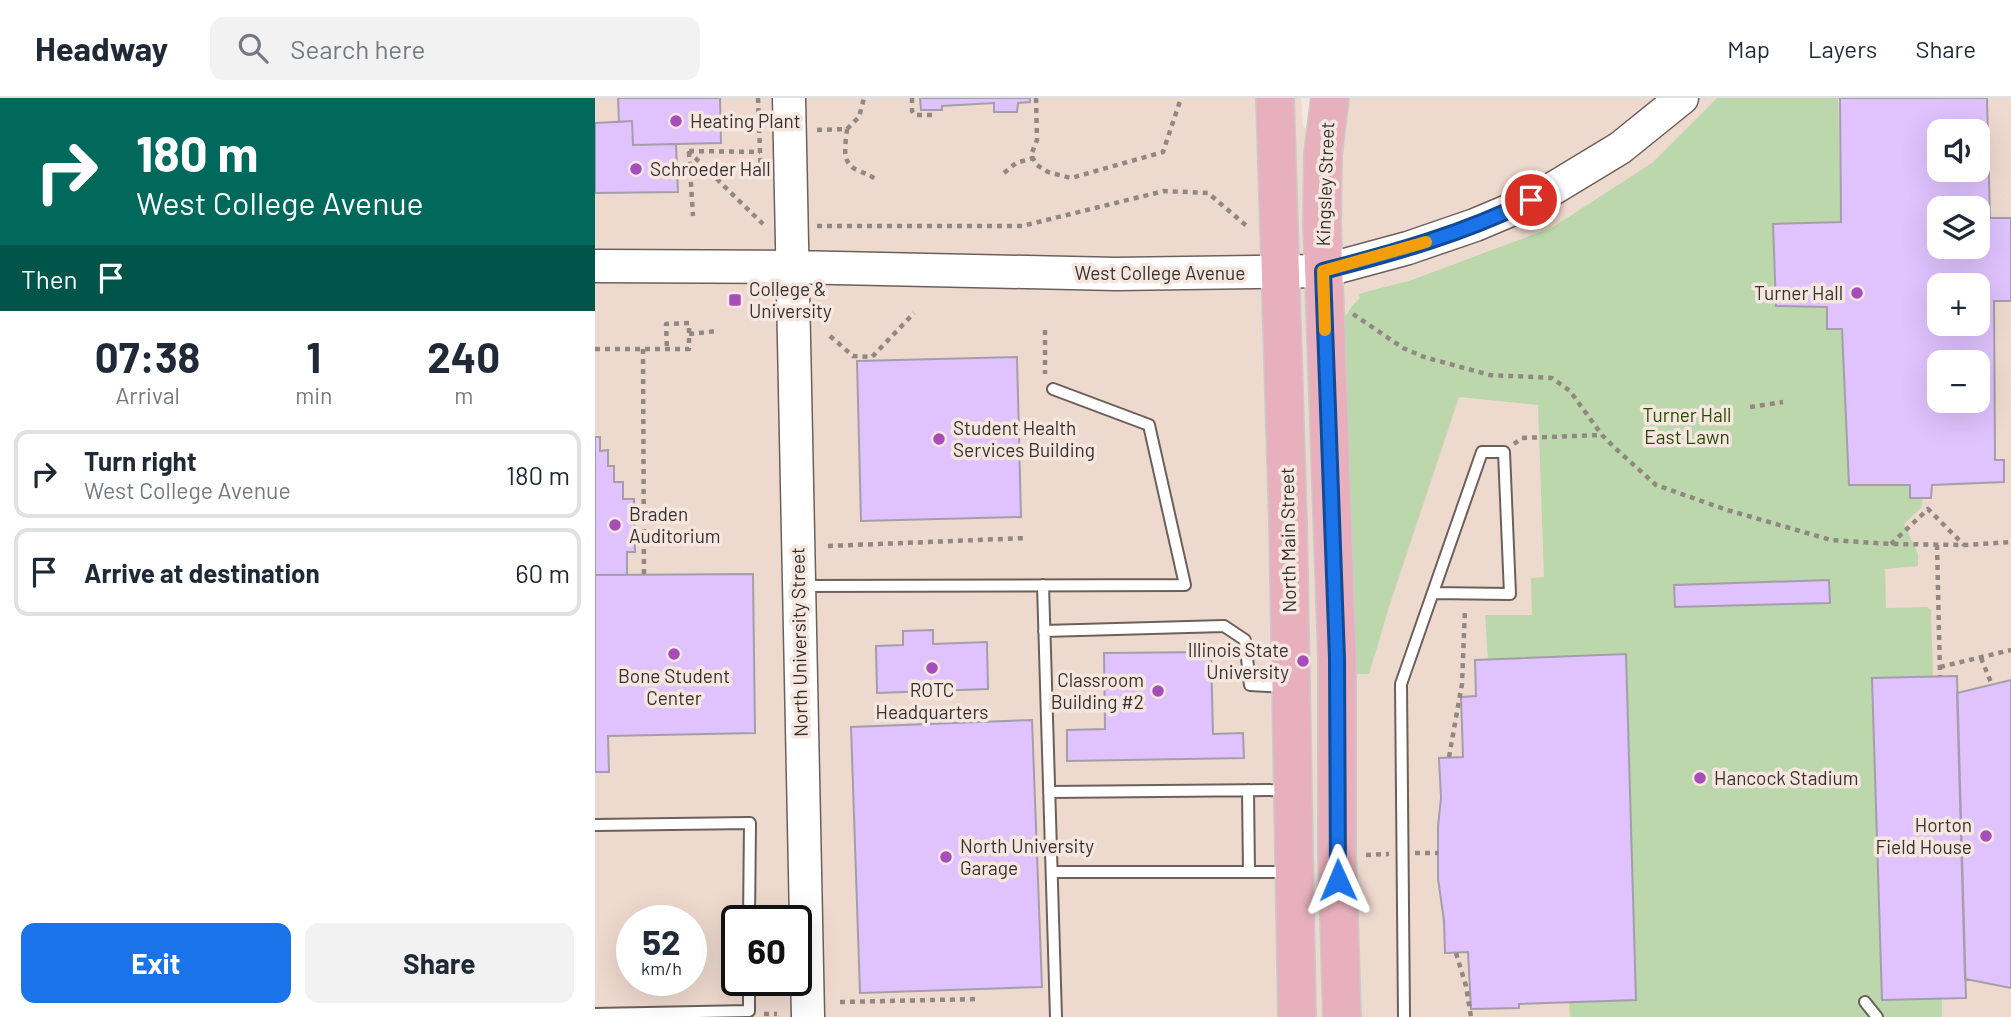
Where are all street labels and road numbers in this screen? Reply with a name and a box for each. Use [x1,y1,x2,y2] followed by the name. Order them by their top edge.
[1311,121,1338,247] street label: Kingsley Street
[1075,261,1245,284] street label: West College Avenue
[1275,467,1300,613] street label: North Main Street
[785,547,812,737] street label: North University Street

